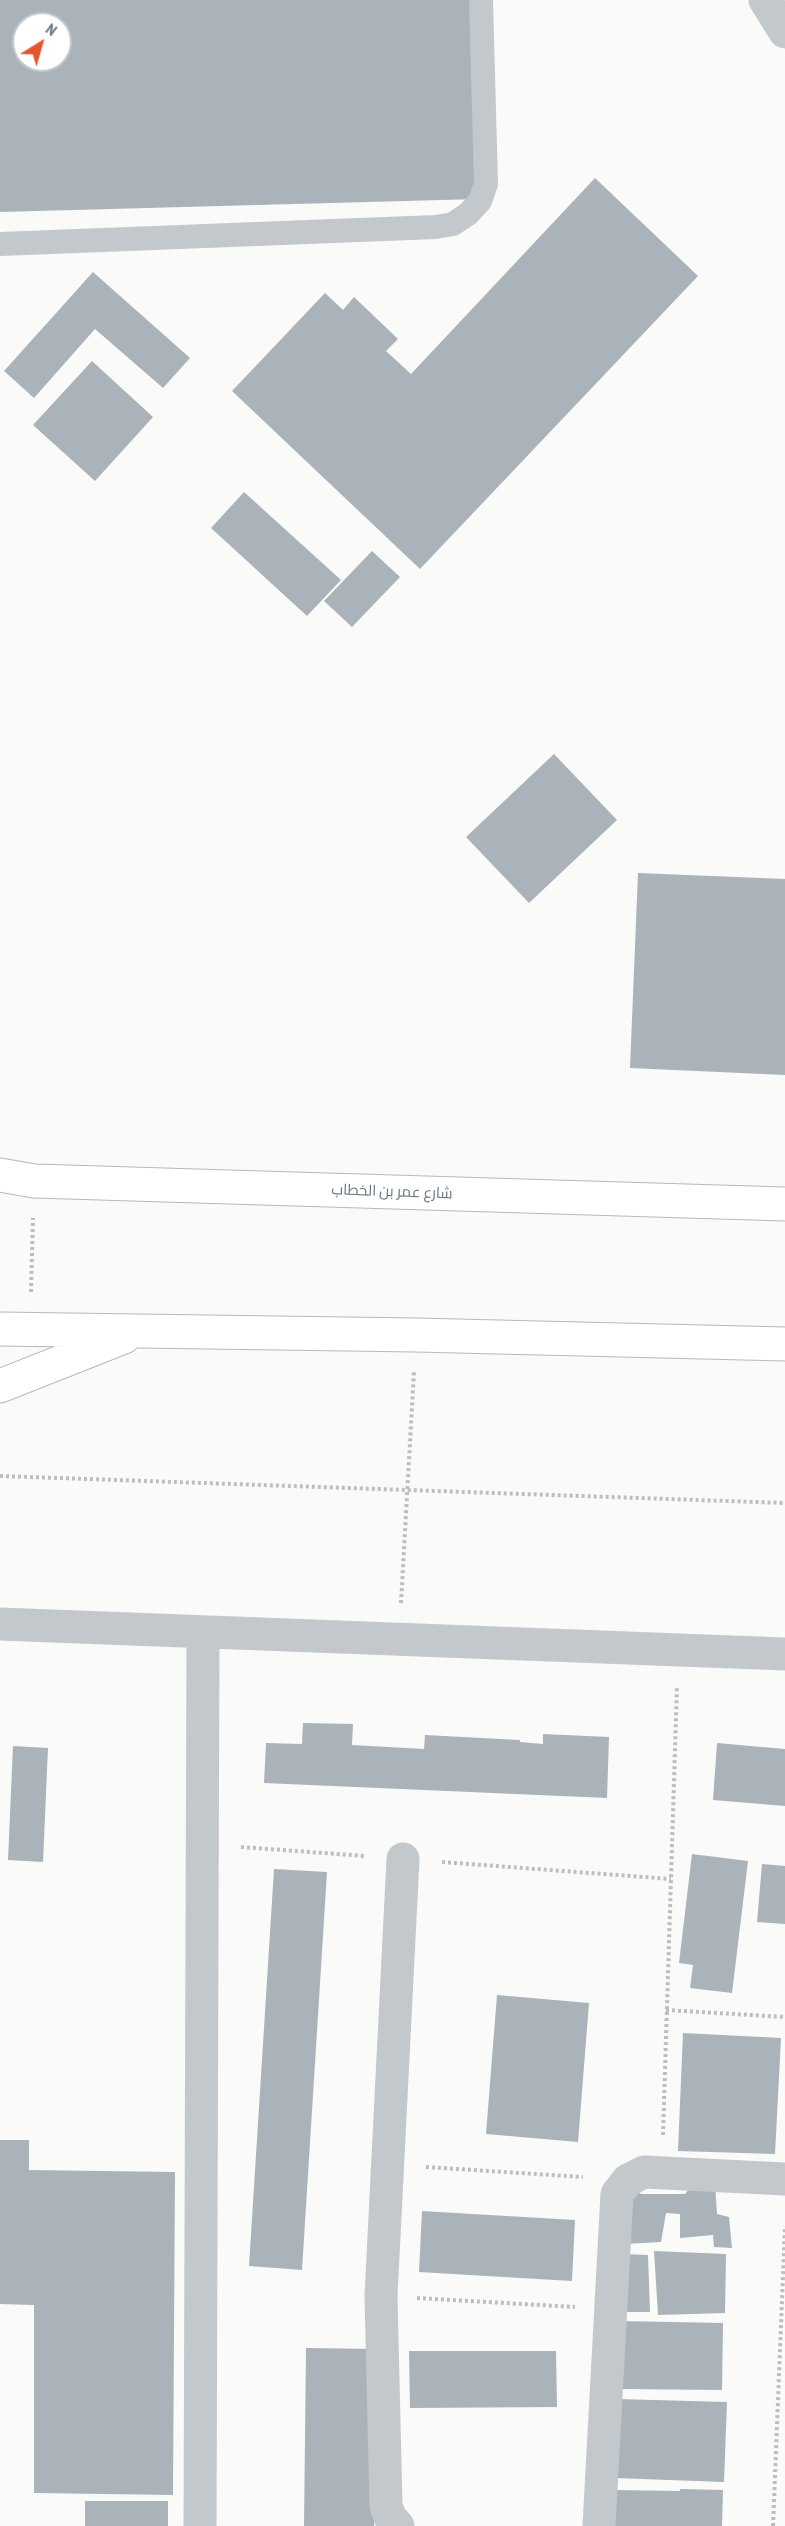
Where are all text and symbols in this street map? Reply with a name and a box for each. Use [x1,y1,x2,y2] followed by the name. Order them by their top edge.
[12,12,72,72] north arrow
[42,19,61,40] text: N
[331,1181,453,1203] street label: شارع عمر بن الخطاب

